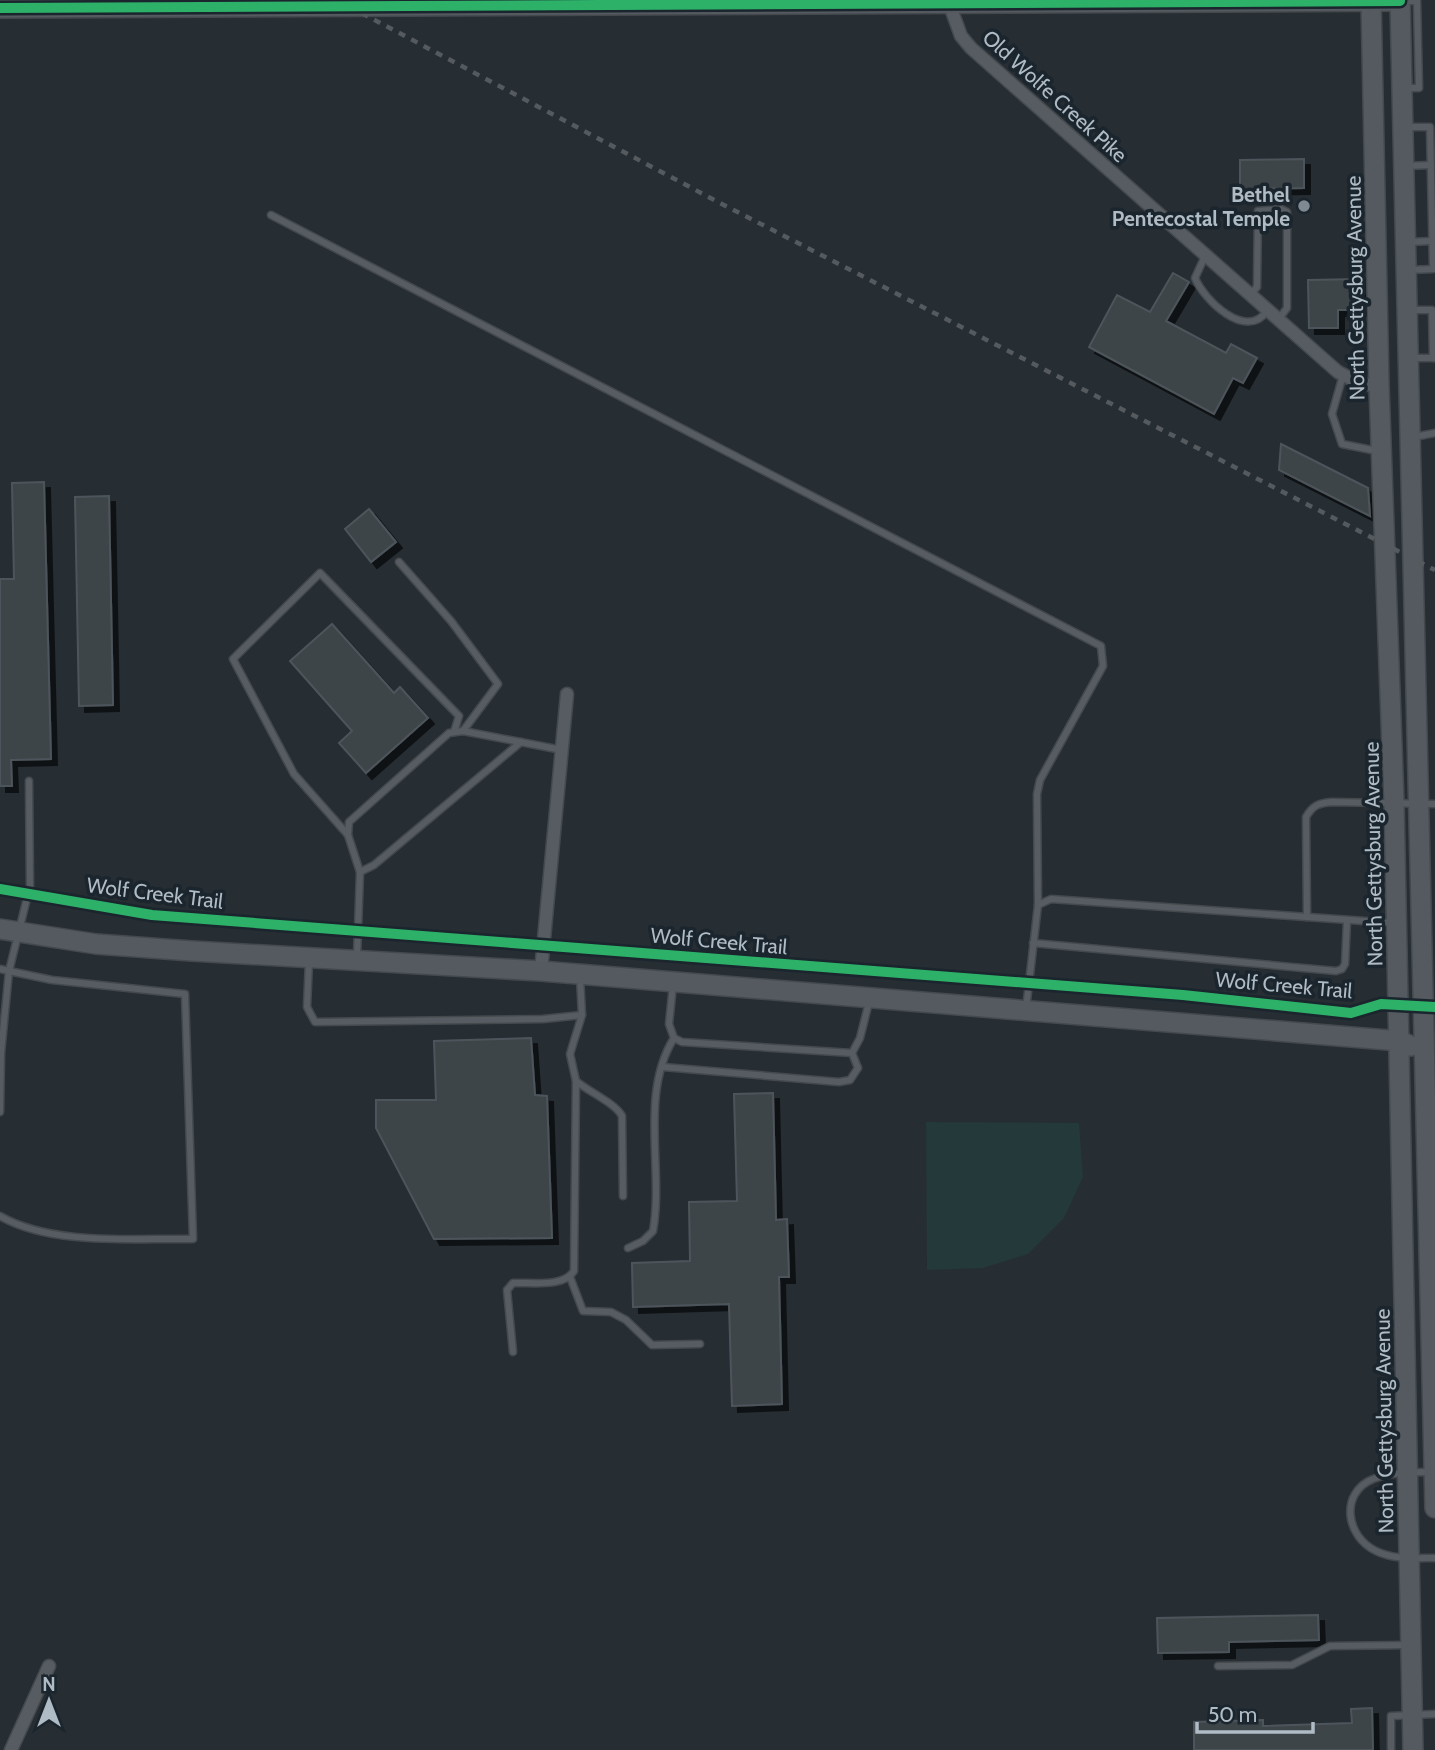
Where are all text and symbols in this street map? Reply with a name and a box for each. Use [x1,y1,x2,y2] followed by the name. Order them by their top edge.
[978,25,1133,168] street label: Old Wolfe Creek Pike
[1341,175,1369,401] street label: North Gettysburg Avenue
[1112,182,1290,231] place label: Bethel Pentecostal Temple
[1296,198,1312,214] marker: Bethel Pentecostal Temple
[1359,741,1387,967] street label: North Gettysburg Avenue
[85,872,225,914] street label: Wolf Creek Trail
[649,923,789,959] street label: Wolf Creek Trail
[1214,967,1354,1003] street label: Wolf Creek Trail
[1370,1308,1398,1534] street label: North Gettysburg Avenue
[14,1666,84,1736] north arrow
[42,1673,56,1696] text: N
[1197,1690,1312,1734] scale bar
[1208,1702,1257,1727] text: 50 m

